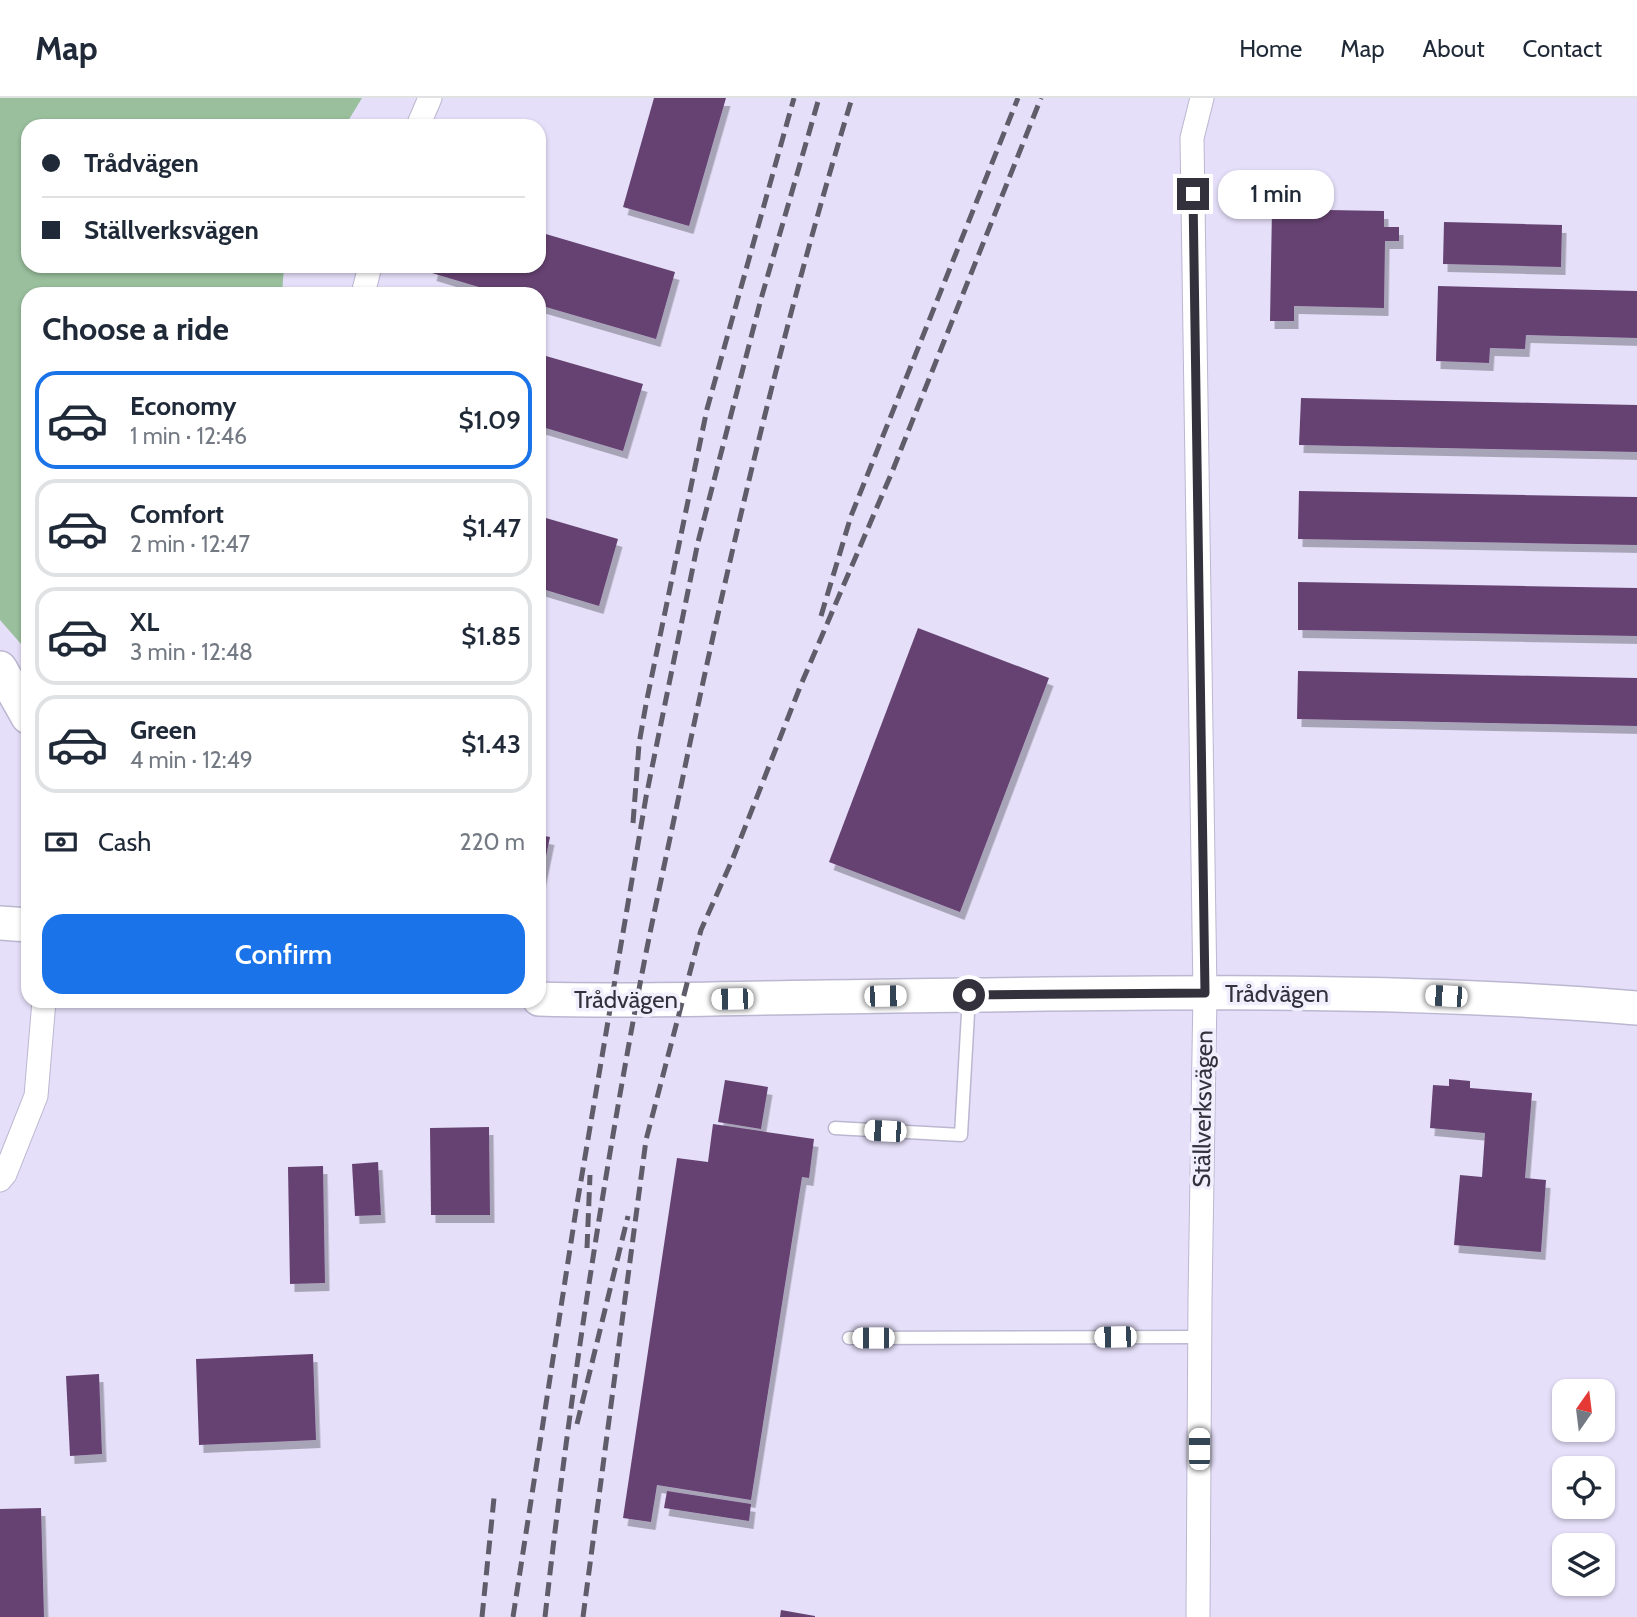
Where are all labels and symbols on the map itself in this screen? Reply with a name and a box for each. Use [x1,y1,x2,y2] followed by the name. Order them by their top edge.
[1218,170,1333,218] callout: 1 min
[1177,178,1209,210] route end
[953,979,985,1011] route start
[1225,979,1329,1008] street label: Trådvägen
[1425,984,1468,1008] car
[574,985,678,1014] street label: Trådvägen
[864,985,907,1007] car
[711,988,754,1010] car
[1187,1030,1218,1188] street label: Ställverksvägen
[864,1119,907,1143] car
[1094,1326,1137,1348] car
[853,1328,895,1349] car
[1552,1379,1615,1442] north arrow
[1189,1428,1210,1470] car

